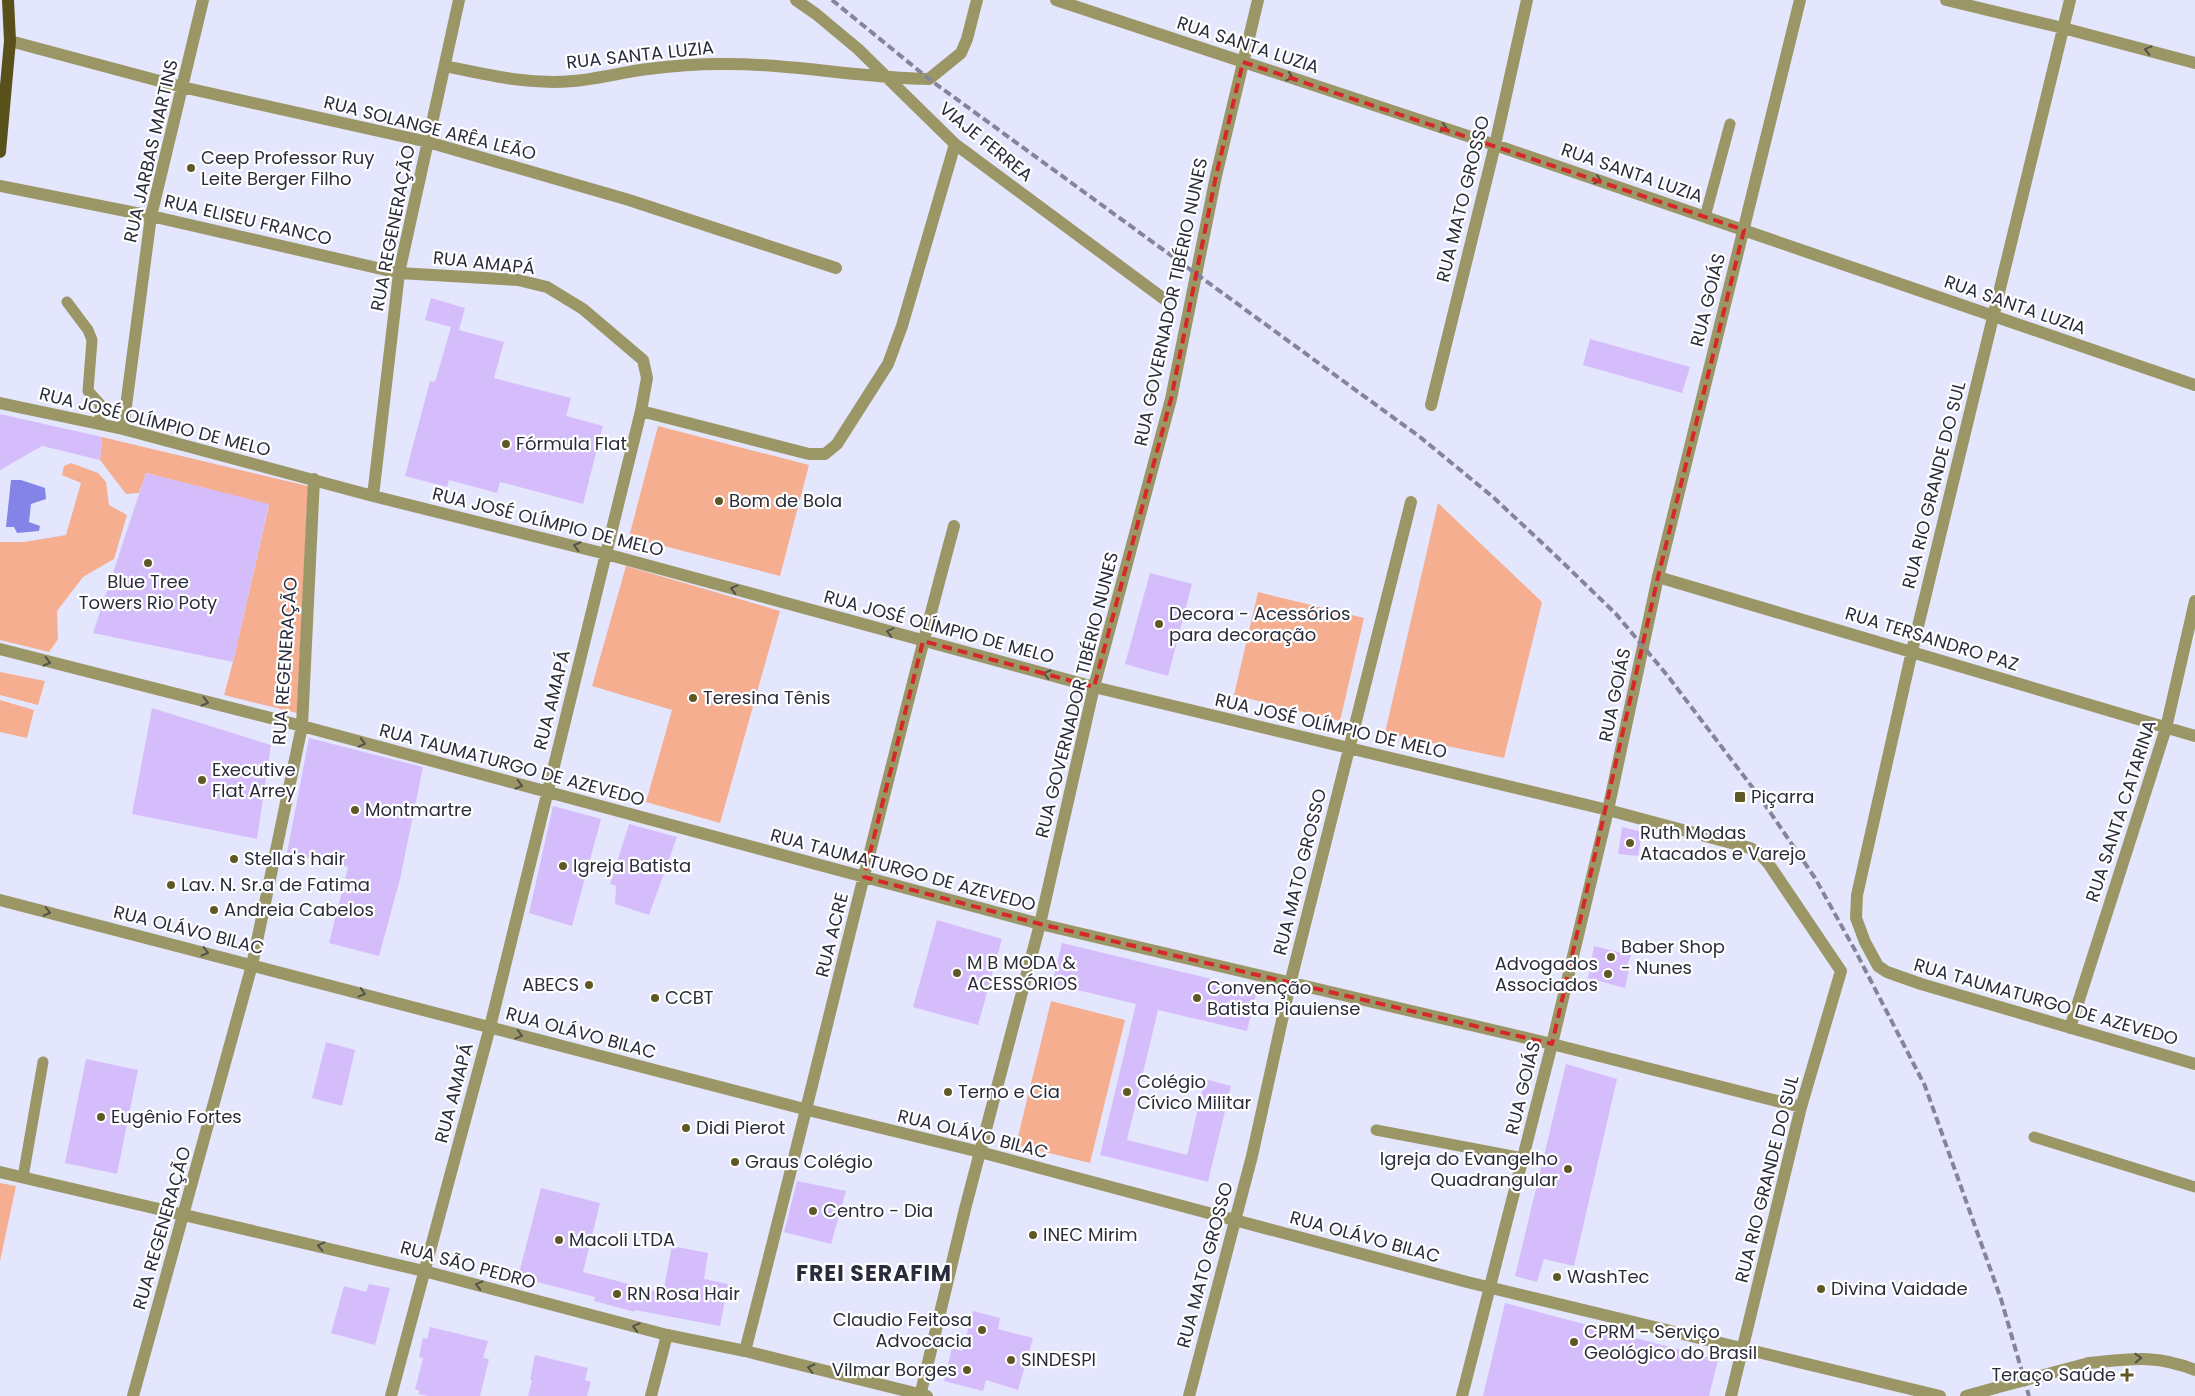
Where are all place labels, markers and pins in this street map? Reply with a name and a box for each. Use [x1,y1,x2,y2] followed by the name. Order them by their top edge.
[201,145,374,191] place label: Ceep Professor Ruy Leite Berger Filho
[185,162,197,174] marker: Ceep Professor Ruy Leite Berger Filho
[516,431,627,456] place label: Fórmula Flat
[500,438,512,450] marker: Fórmula Flat
[729,488,842,513] place label: Bom de Bola
[713,495,725,507] marker: Bom de Bola
[142,557,154,569] marker: Blue Tree Towers Rio Poty
[79,569,217,615] place label: Blue Tree Towers Rio Poty
[1169,601,1350,647] place label: Decora - Acessórios para decoração
[1153,618,1165,630] marker: Decora - Acessórios para decoração
[703,685,830,710] place label: Teresina Tênis
[687,692,699,704] marker: Teresina Tênis
[212,757,296,803] place label: Executive Flat Arrey
[196,774,208,786] marker: Executive Flat Arrey
[1751,784,1815,809] place label: Piçarra
[1733,790,1747,804] marker: Piçarra
[365,797,472,822] place label: Montmartre
[349,804,361,816] marker: Montmartre
[1640,820,1806,866] place label: Ruth Modas Atacados e Varejo
[1624,837,1636,849] marker: Ruth Modas Atacados e Varejo
[244,846,345,871] place label: Stella's hair
[228,853,240,865] marker: Stella's hair
[573,853,691,878] place label: Igreja Batista
[557,860,569,872] marker: Igreja Batista
[181,872,370,897] place label: Lav. N. Sr.a de Fatima
[165,879,177,891] marker: Lav. N. Sr.a de Fatima
[224,897,374,922] place label: Andreia Cabelos
[208,904,220,916] marker: Andreia Cabelos
[1621,934,1725,980] place label: Baber Shop - Nunes
[967,950,1078,996] place label: M B MODA & ACESSÓRIOS
[1495,951,1598,997] place label: Advogados Associados
[1605,951,1617,963] marker: Baber Shop - Nunes
[951,967,963,979] marker: M B MODA & ACESSÓRIOS
[1602,968,1614,980] marker: Advogados Associados
[522,972,579,997] place label: ABECS
[1207,975,1360,1021] place label: Convenção Batista Piauiense
[583,979,595,991] marker: ABECS
[665,985,714,1010] place label: CCBT
[649,992,661,1004] marker: CCBT
[1191,992,1203,1004] marker: Convenção Batista Piauiense
[1137,1069,1252,1115] place label: Colégio Cívico Militar
[958,1079,1060,1104] place label: Terno e Cia
[942,1086,954,1098] marker: Terno e Cia
[1121,1086,1133,1098] marker: Colégio Cívico Militar
[111,1104,242,1129] place label: Eugênio Fortes
[95,1111,107,1123] marker: Eugênio Fortes
[696,1115,785,1140] place label: Didi Pierot
[680,1122,692,1134] marker: Didi Pierot
[1380,1146,1558,1192] place label: Igreja do Evangelho Quadrangular
[745,1149,873,1174] place label: Graus Colégio
[729,1156,741,1168] marker: Graus Colégio
[1562,1163,1574,1175] marker: Igreja do Evangelho Quadrangular
[823,1198,933,1223] place label: Centro - Dia
[807,1205,819,1217] marker: Centro - Dia
[1043,1222,1138,1247] place label: INEC Mirim
[569,1227,675,1252] place label: Macoli LTDA
[1027,1229,1039,1241] marker: INEC Mirim
[553,1234,565,1246] marker: Macoli LTDA
[1567,1264,1650,1289] place label: WashTec
[1551,1271,1563,1283] marker: WashTec
[1831,1276,1968,1301] place label: Divina Vaidade
[627,1281,740,1306] place label: RN Rosa Hair
[1815,1283,1827,1295] marker: Divina Vaidade
[611,1288,623,1300] marker: RN Rosa Hair
[833,1307,972,1353] place label: Claudio Feitosa Advocacia
[1584,1319,1757,1365] place label: CPRM - Serviço Geológico do Brasil
[976,1324,988,1336] marker: Claudio Feitosa Advocacia
[1568,1336,1580,1348] marker: CPRM - Serviço Geológico do Brasil
[1021,1347,1096,1372] place label: SINDESPI
[1005,1354,1017,1366] marker: SINDESPI
[832,1357,957,1382] place label: Vilmar Borges
[1991,1362,2116,1387] place label: Teraço Saúde
[961,1364,973,1376] marker: Vilmar Borges
[2120,1368,2134,1382] marker: Teraço Saúde

